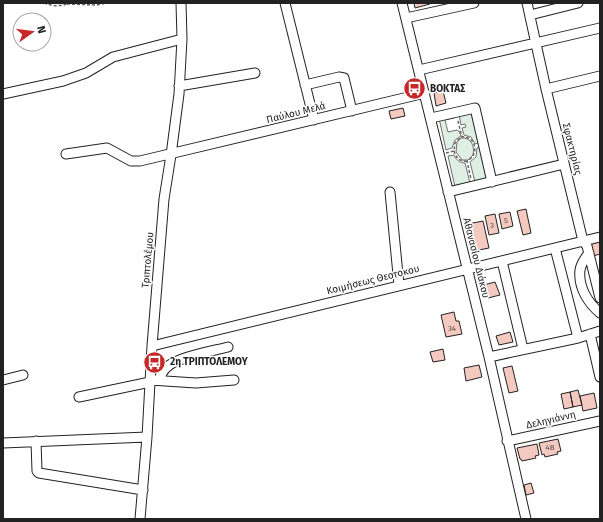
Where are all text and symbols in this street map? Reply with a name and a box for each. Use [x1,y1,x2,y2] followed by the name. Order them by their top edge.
[12,12,52,52] north arrow
[34,25,48,35] text: N
[401,76,427,102] bus stop icon: ΒΟΚΤΑΣ
[430,83,465,95] place label: ΒΟΚΤΑΣ
[265,99,327,126] street label: Παύλου Μελά
[560,122,585,176] street label: Σφακτηρίας
[460,216,493,300] street label: Αθανασίου Διάκου
[504,216,508,225] house number: 5
[490,221,494,230] house number: 3
[139,231,156,289] street label: Τριπτολέμου
[325,263,421,297] street label: Κοιμήσεως Θεοτοκου
[448,324,457,333] house number: 34
[141,349,167,375] bus stop icon: 2η ΤΡΙΠΤΟΛΕΜΟΥ
[170,356,249,368] place label: 2η ΤΡΙΠΤΟΛΕΜΟΥ
[525,407,577,432] street label: Δεληγιάννη
[545,443,555,452] house number: 4Β

